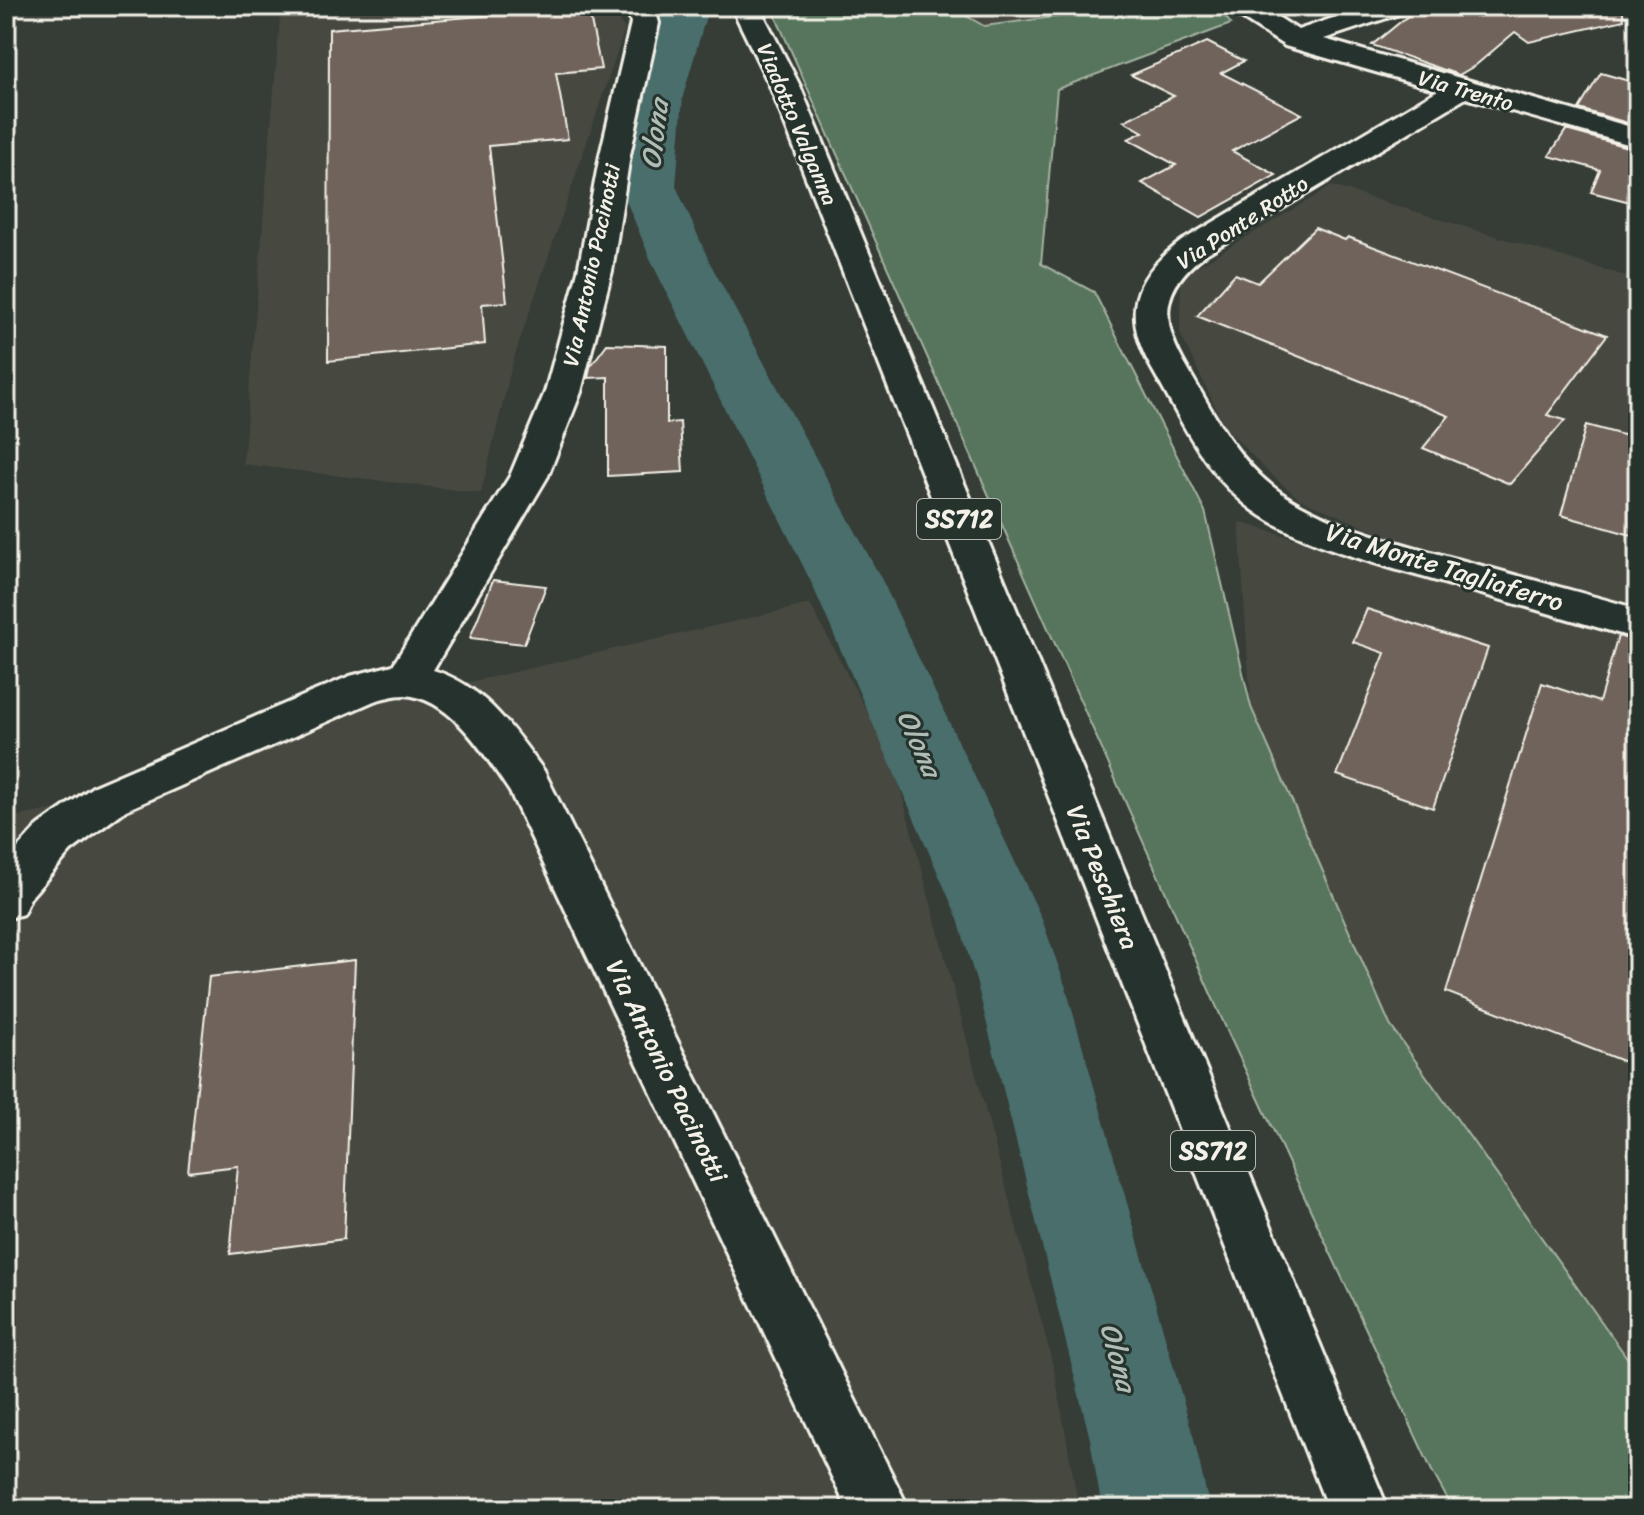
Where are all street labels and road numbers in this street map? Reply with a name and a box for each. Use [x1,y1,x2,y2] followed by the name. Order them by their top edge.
[746,37,849,212] street label: Viadotto Valganna
[1414,58,1518,123] street label: Via Trento
[551,159,632,370] street label: Via Antonio Pacinotti
[1168,165,1317,280] street label: Via Ponte Rotto
[917,499,1001,539] road number: SS712
[1321,509,1570,625] street label: Via Monte Tagliaferro
[1053,797,1153,957] street label: Via Peschiera
[593,951,741,1191] street label: Via Antonio Pacinotti
[1171,1131,1255,1171] road number: SS712

